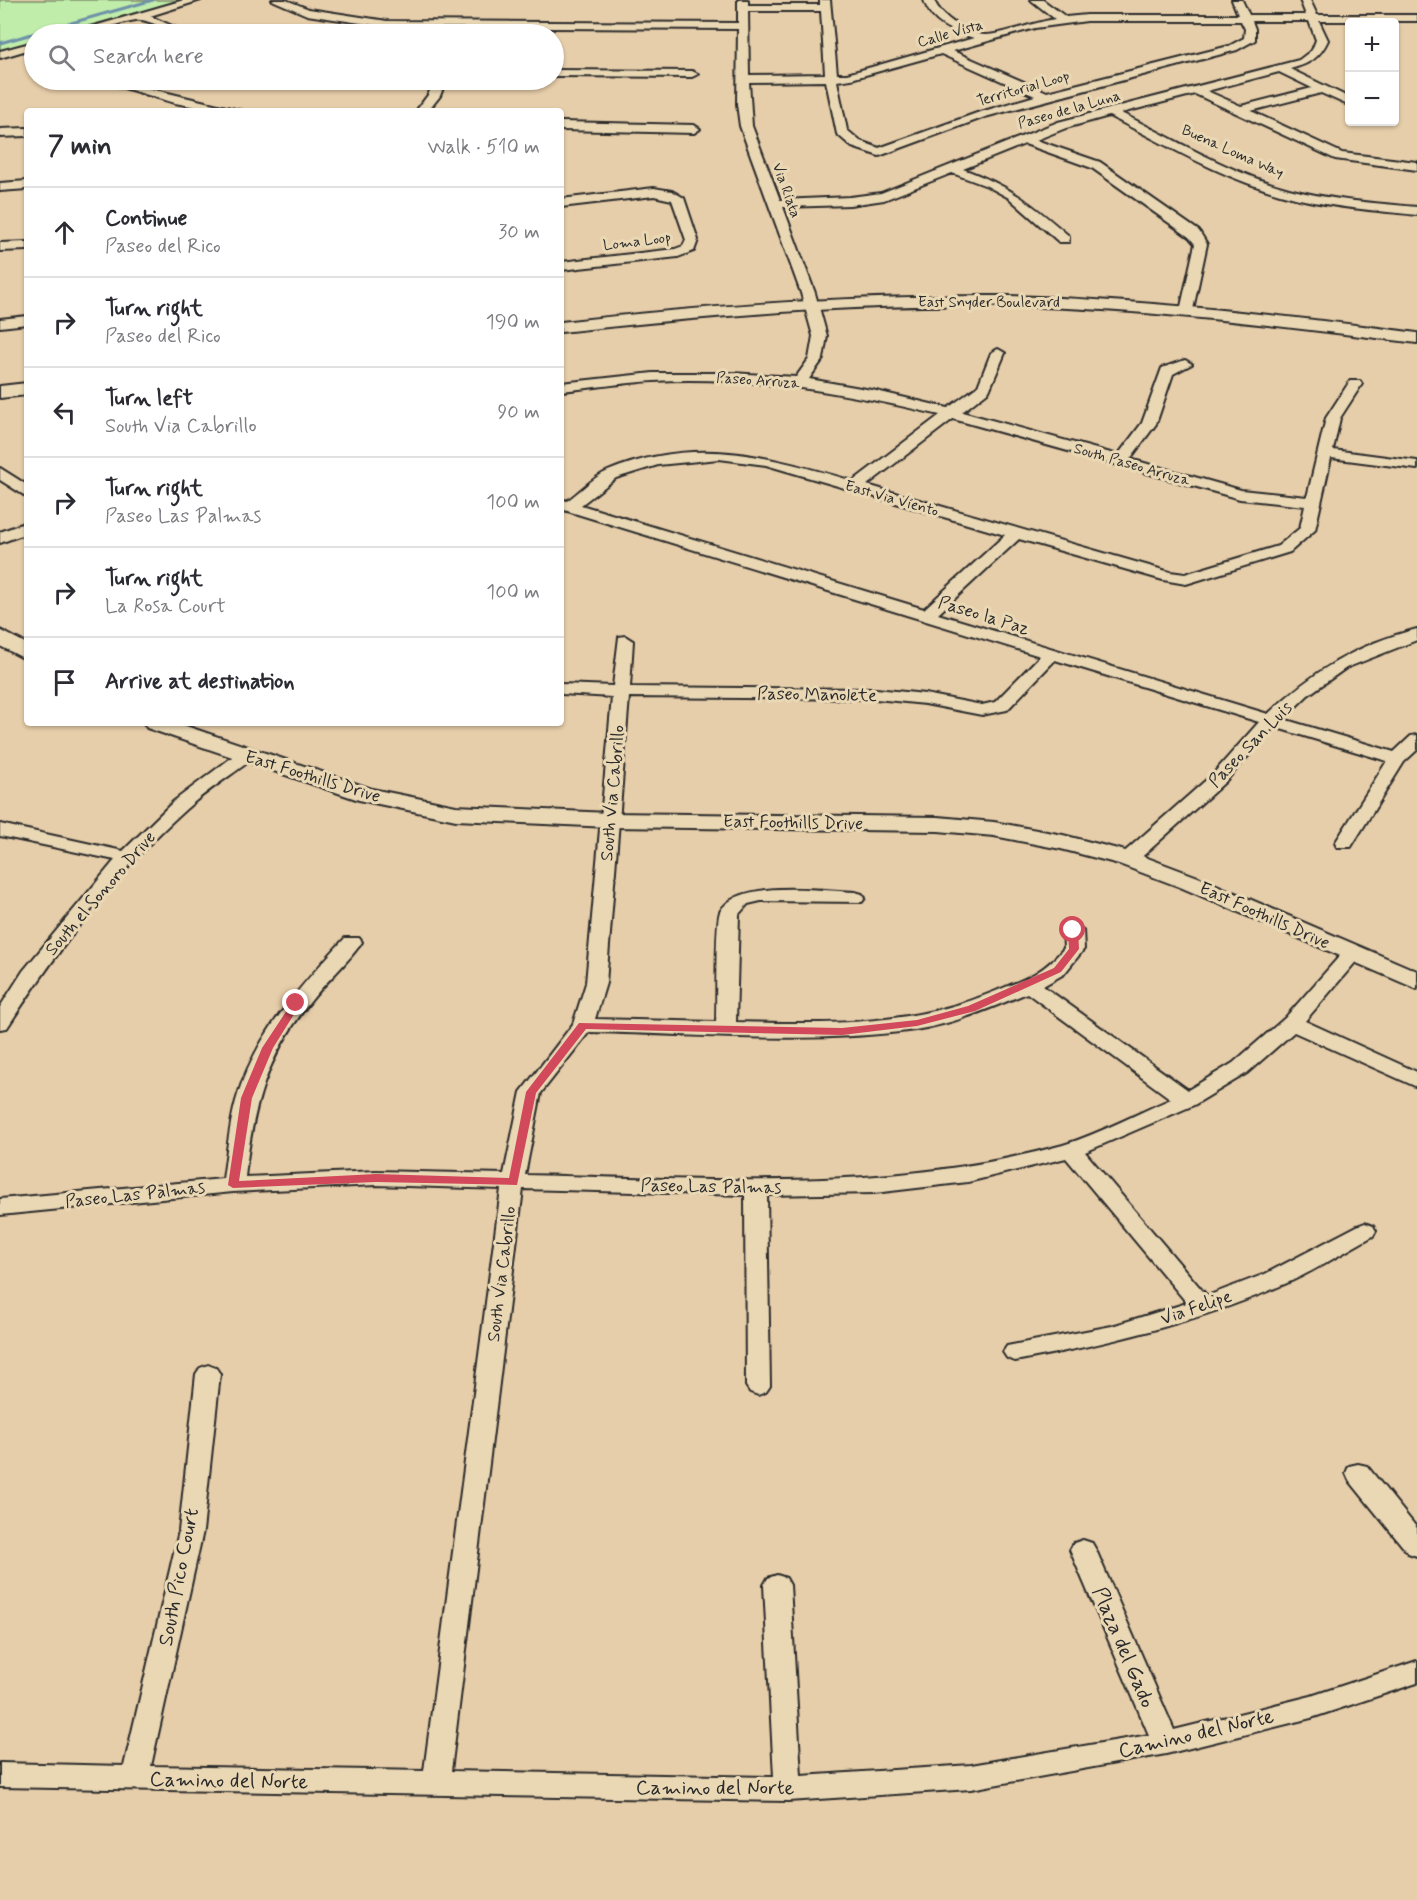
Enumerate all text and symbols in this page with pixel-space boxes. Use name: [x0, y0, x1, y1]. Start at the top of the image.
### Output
street label: Calle Vista: [915, 15, 986, 53]
map controls: [1345, 18, 1399, 126]
button: +: [1345, 18, 1399, 72]
search box: [24, 24, 564, 90]
icon: search: [45, 41, 78, 74]
text: Search here: [93, 43, 204, 71]
street label: Territorial Loop: [975, 66, 1072, 112]
button: −: [1345, 72, 1399, 126]
street label: Paseo de la Luna: [1016, 86, 1123, 134]
street label: Buena Loma Way: [1178, 120, 1287, 183]
text: 7 min: [48, 130, 112, 164]
text: Walk · 510 m: [427, 134, 540, 161]
street label: Via Riata: [767, 160, 805, 221]
text: Continue: [105, 205, 187, 233]
icon: ahead: [48, 216, 81, 249]
text: 30 m: [498, 219, 540, 246]
street label: Loma Loop: [602, 228, 672, 256]
text: Paseo del Rico: [105, 233, 221, 260]
street label: East Snyder Boulevard: [918, 293, 1060, 313]
text: Turn right: [105, 295, 203, 323]
icon: right: [48, 306, 81, 339]
text: 190 m: [486, 309, 540, 336]
text: Paseo del Rico: [105, 323, 221, 350]
street label: Paseo Arruza: [716, 368, 801, 394]
text: Turn left: [105, 385, 193, 413]
icon: left: [48, 396, 81, 429]
text: 90 m: [497, 399, 540, 426]
text: South Via Cabrillo: [105, 413, 257, 440]
street label: South Paseo Arruza: [1071, 439, 1193, 491]
text: Turn right: [105, 475, 203, 503]
street label: East Via Viento: [843, 476, 941, 522]
icon: right: [48, 486, 81, 519]
text: 100 m: [486, 489, 540, 516]
text: Paseo Las Palmas: [105, 503, 261, 530]
text: Turn right: [105, 565, 203, 593]
icon: right: [48, 576, 81, 609]
text: 100 m: [486, 579, 540, 606]
street label: Paseo la Paz: [935, 591, 1032, 641]
text: La Rosa Court: [105, 593, 226, 620]
icon: arrive: [48, 666, 81, 699]
text: Arrive at destination: [105, 668, 295, 696]
street label: Paseo Manolete: [757, 682, 877, 708]
street label: Paseo San Luis: [1203, 696, 1298, 793]
street label: South Via Cabrillo: [595, 724, 631, 862]
street label: East Foothills Drive: [242, 745, 383, 809]
street label: East Foothills Drive: [723, 810, 863, 836]
street label: South el Sonoro Drive: [40, 826, 162, 961]
street label: East Foothills Drive: [1196, 876, 1334, 955]
route start: [1059, 916, 1085, 942]
route end: [282, 989, 308, 1015]
street label: Paseo Las Palmas: [640, 1174, 782, 1200]
street label: Paseo Las Palmas: [64, 1176, 206, 1214]
street label: South Via Cabrillo: [482, 1205, 522, 1343]
street label: Via Felipe: [1157, 1284, 1235, 1331]
street label: South Pico Court: [152, 1506, 206, 1649]
street label: Plaza del Gado: [1085, 1583, 1161, 1712]
street label: Camino del Norte: [1116, 1702, 1277, 1765]
street label: Camino del Norte: [149, 1766, 309, 1796]
street label: Camino del Norte: [636, 1774, 794, 1802]

